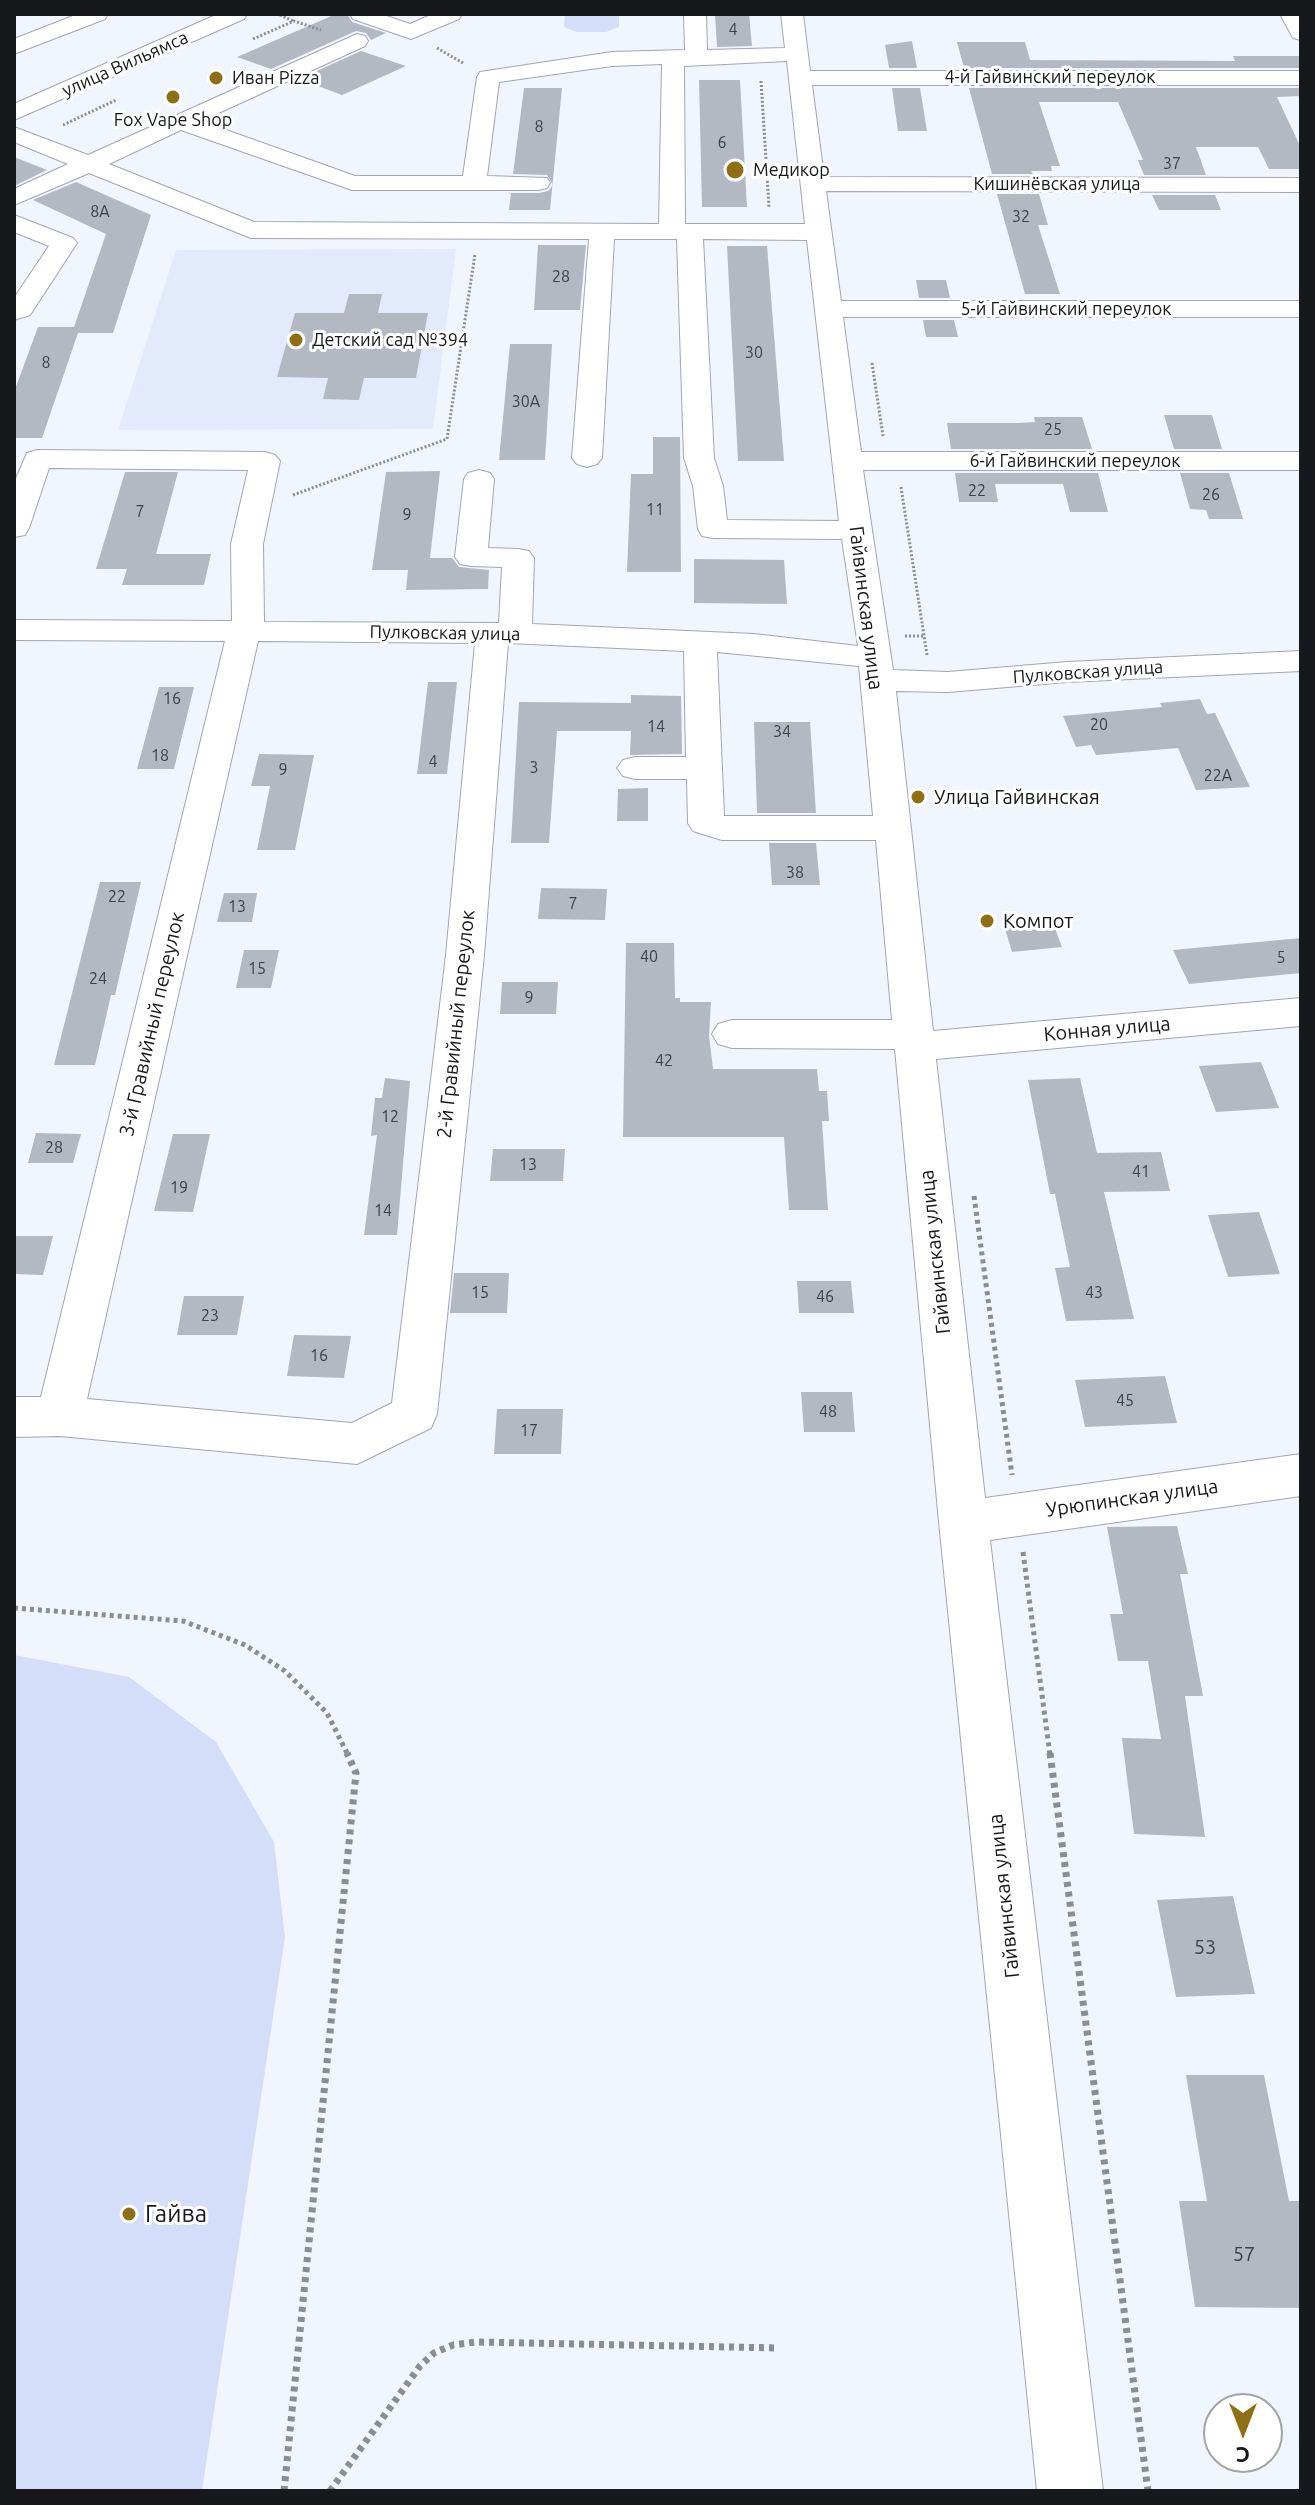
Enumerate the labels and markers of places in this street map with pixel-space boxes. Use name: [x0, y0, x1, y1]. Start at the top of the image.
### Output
place label: Иван Pizza: [232, 67, 320, 89]
marker: Иван Pizza: [207, 69, 225, 87]
marker: Fox Vape Shop: [164, 88, 182, 106]
place label: Fox Vape Shop: [114, 109, 232, 131]
marker: Медикор: [724, 159, 746, 181]
place label: Медикор: [753, 159, 830, 181]
place label: Детский сад №394: [312, 329, 468, 351]
marker: Детский сад №394: [287, 331, 305, 349]
place label: Улица Гайвинская: [934, 785, 1100, 809]
marker: Улица Гайвинская: [909, 788, 927, 806]
place label: Компот: [1003, 909, 1073, 933]
marker: Компот: [978, 912, 996, 930]
place label: Гайва: [145, 2200, 207, 2228]
marker: Гайва: [120, 2205, 138, 2223]

